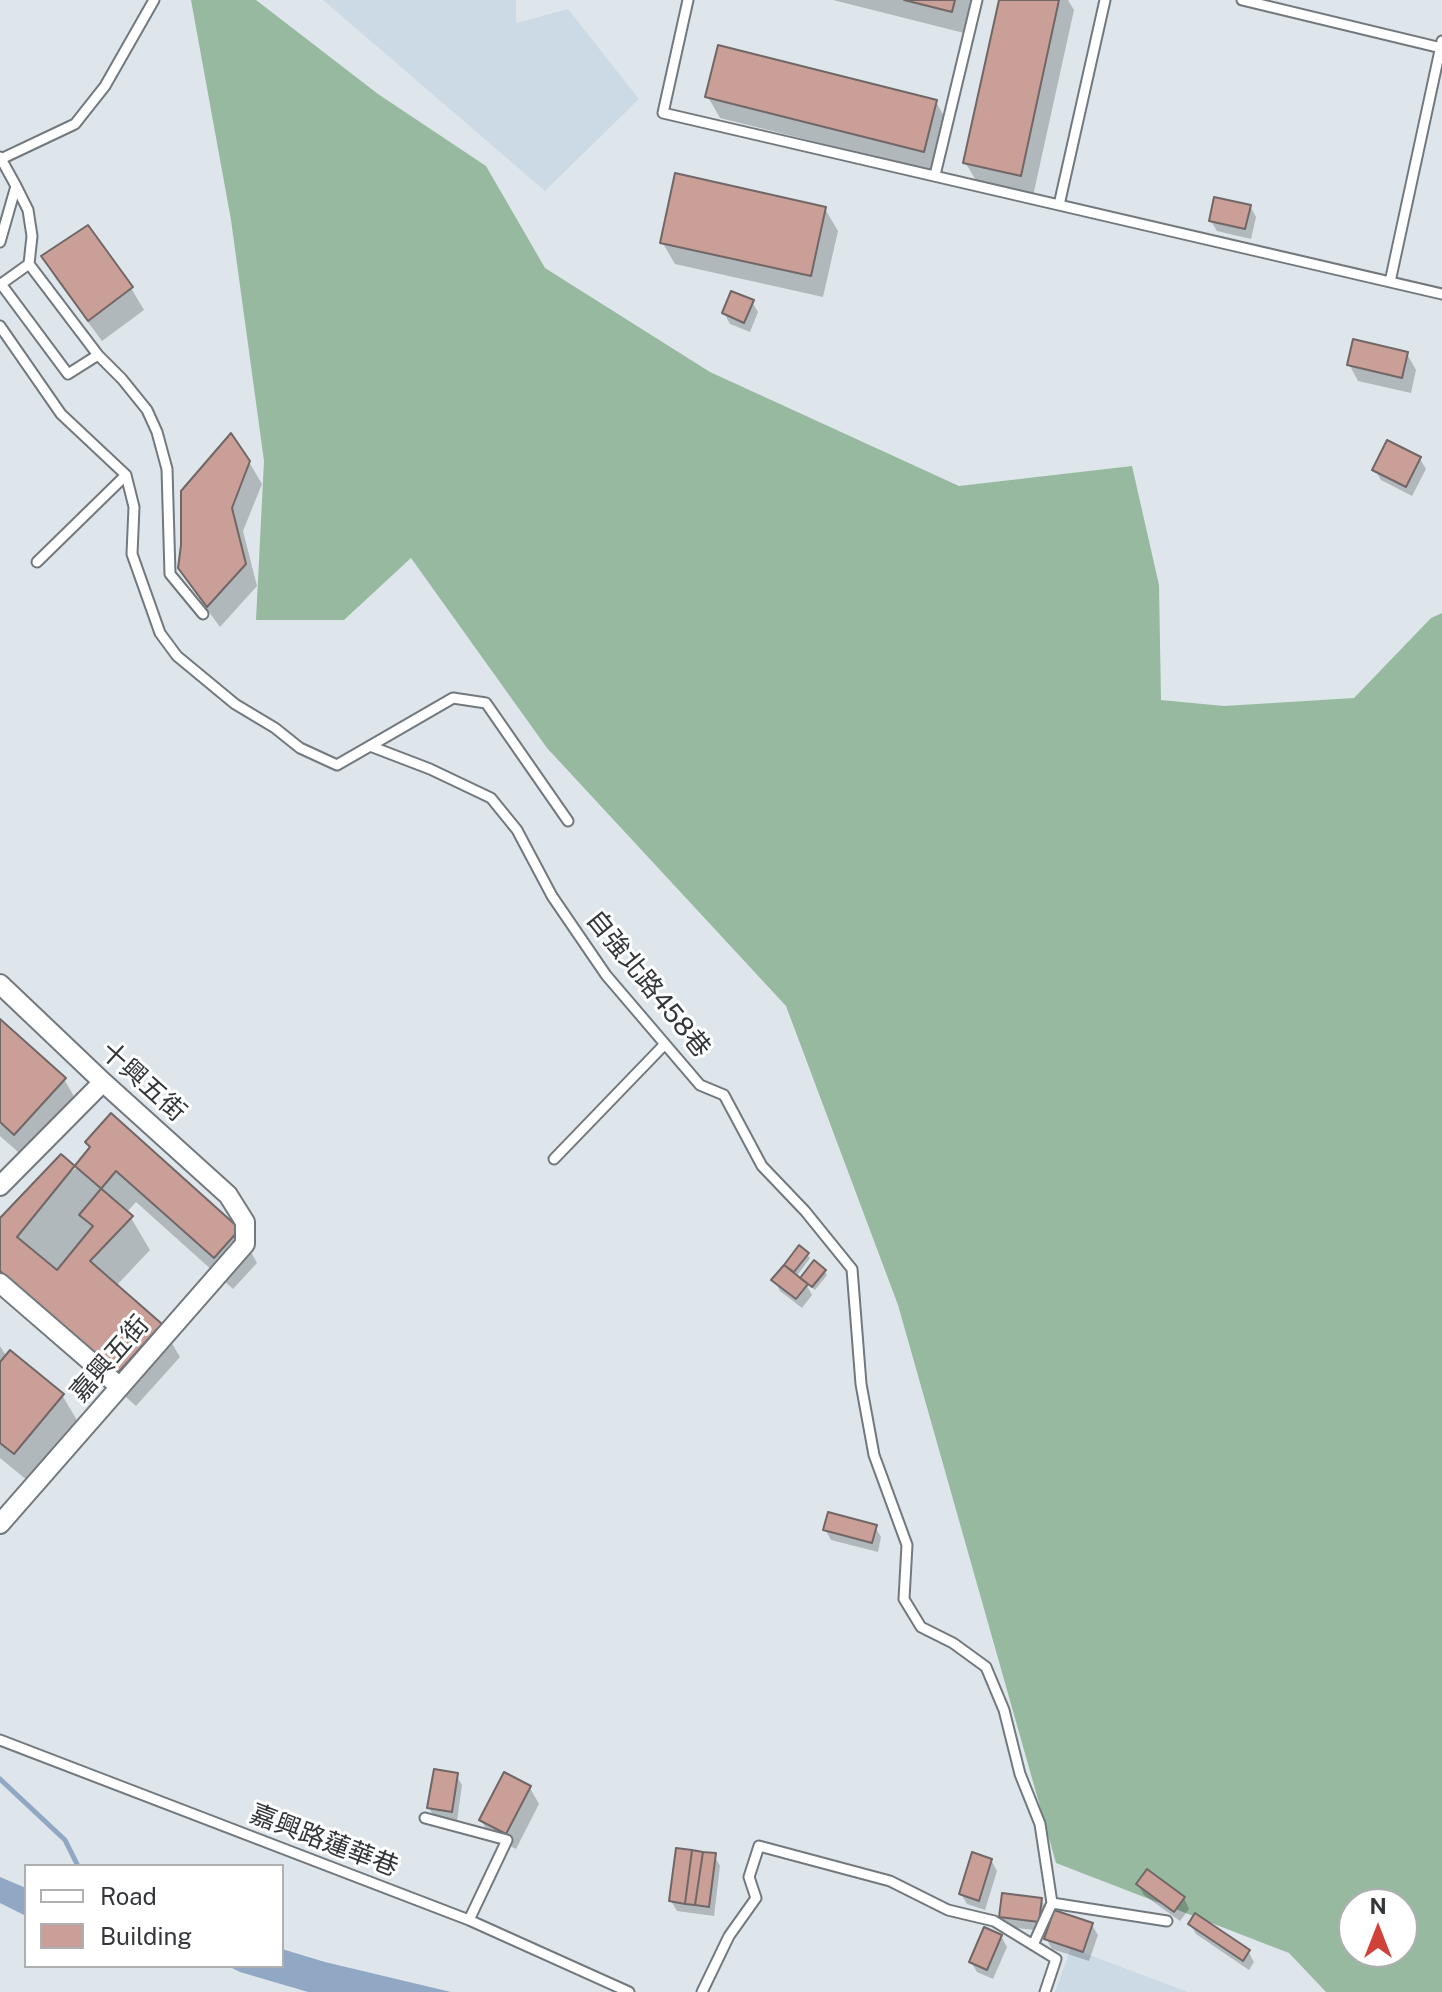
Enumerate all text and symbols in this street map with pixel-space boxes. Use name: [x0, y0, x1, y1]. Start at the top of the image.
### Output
street label: 自強北路458巷: [579, 904, 717, 1064]
street label: 十興五街: [94, 1036, 192, 1128]
street label: 嘉興五街: [64, 1310, 156, 1408]
street label: 嘉興路蓮華巷: [246, 1798, 402, 1884]
legend: [24, 1864, 284, 1968]
text: Road: [100, 1882, 157, 1910]
north arrow: [1338, 1888, 1418, 1968]
text: N: [1369, 1893, 1387, 1919]
text: Building: [100, 1922, 192, 1950]

